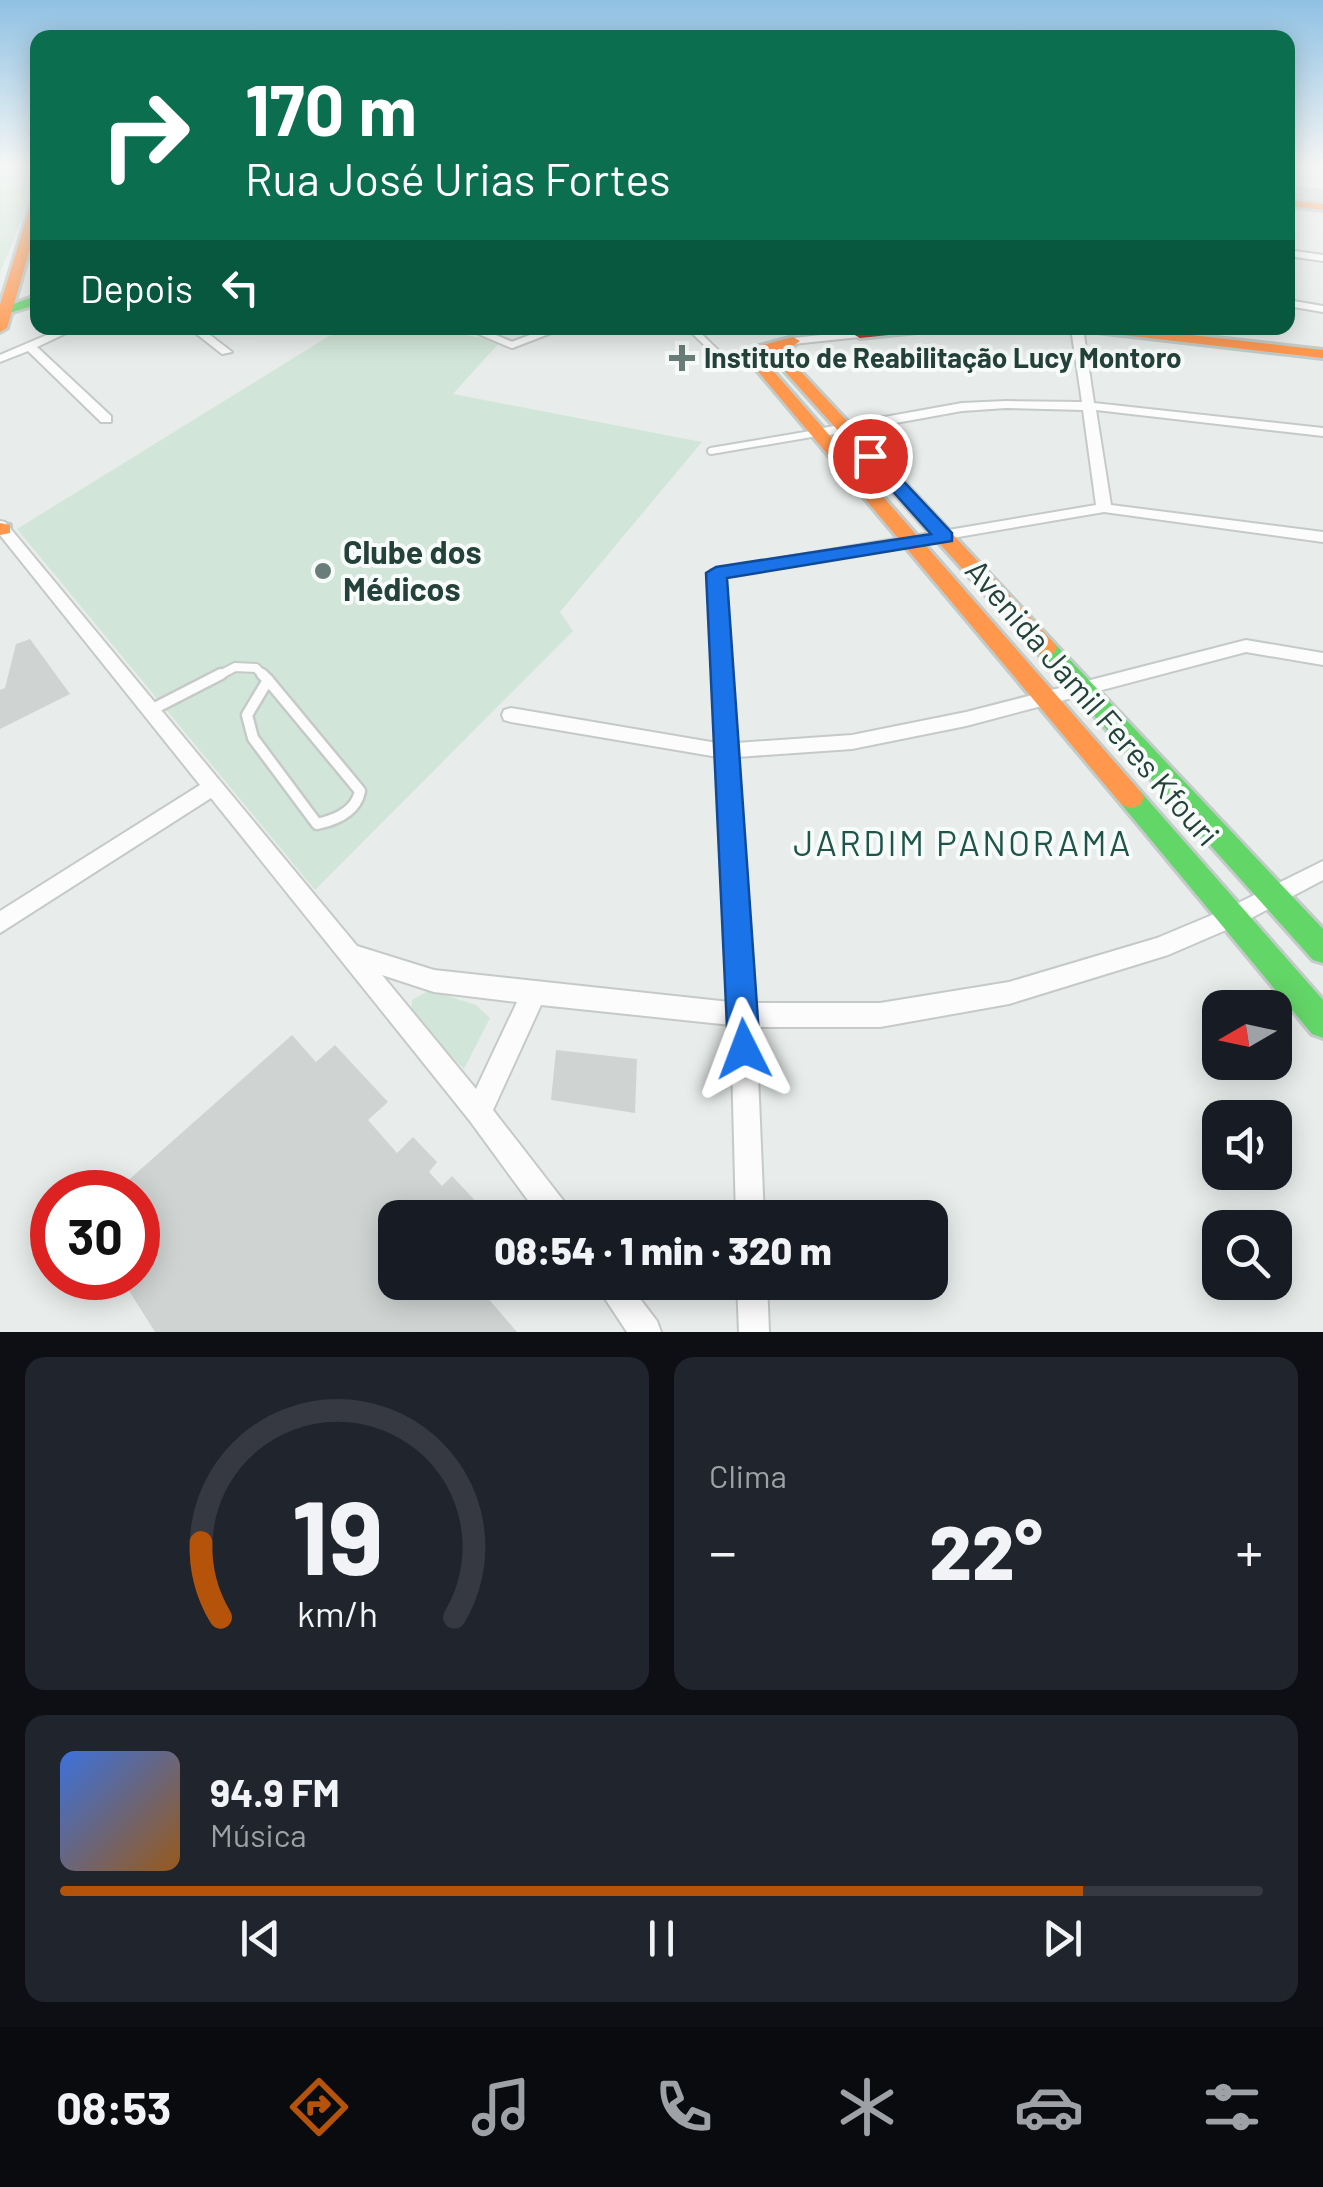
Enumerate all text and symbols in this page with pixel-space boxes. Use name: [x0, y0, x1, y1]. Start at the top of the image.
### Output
text: 170 m: [245, 66, 417, 150]
icon: right: [80, 70, 210, 200]
text: Rua José Urias Fortes: [245, 151, 671, 205]
icon: left: [213, 260, 268, 315]
text: Depois: [80, 265, 193, 311]
place label: Instituto de Reabilitação Lucy Montoro: [704, 340, 1182, 374]
marker: Instituto de Reabilitação Lucy Montoro: [669, 345, 695, 371]
pin: [828, 414, 913, 499]
icon: arrive: [843, 429, 898, 484]
place label: Clube dos Médicos: [343, 532, 482, 607]
street label: Avenida Jamil Feres Kfouri: [959, 551, 1228, 853]
marker: Clube dos Médicos: [312, 560, 334, 582]
district label: JARDIM PANORAMA: [793, 821, 1133, 863]
north arrow: [1202, 990, 1292, 1080]
map controls: [1202, 990, 1292, 1300]
position arrow: [692, 997, 796, 1101]
button: sound: [1202, 1100, 1292, 1190]
speed limit sign: 30: [30, 1170, 160, 1300]
button: search: [1202, 1210, 1292, 1300]
text: 08:54 · 1 min · 320 m: [494, 1227, 832, 1273]
text: Clima: [709, 1456, 787, 1494]
text: 19: [291, 1471, 383, 1596]
text: 22°: [929, 1505, 1043, 1595]
text: −: [709, 1517, 737, 1583]
text: +: [1235, 1517, 1263, 1583]
text: km/h: [297, 1591, 377, 1634]
text: 94.9 FM: [210, 1769, 340, 1815]
text: Música: [210, 1815, 307, 1853]
icon: previous: [233, 1911, 288, 1966]
icon: pause: [634, 1911, 689, 1966]
icon: next: [1035, 1911, 1090, 1966]
icon: directions: [284, 2072, 354, 2142]
icon: music: [466, 2072, 536, 2142]
icon: phone: [649, 2072, 719, 2142]
icon: climate: [832, 2072, 902, 2142]
icon: car: [1014, 2072, 1084, 2142]
icon: filters: [1197, 2072, 1267, 2142]
text: 08:53: [56, 2080, 171, 2134]

